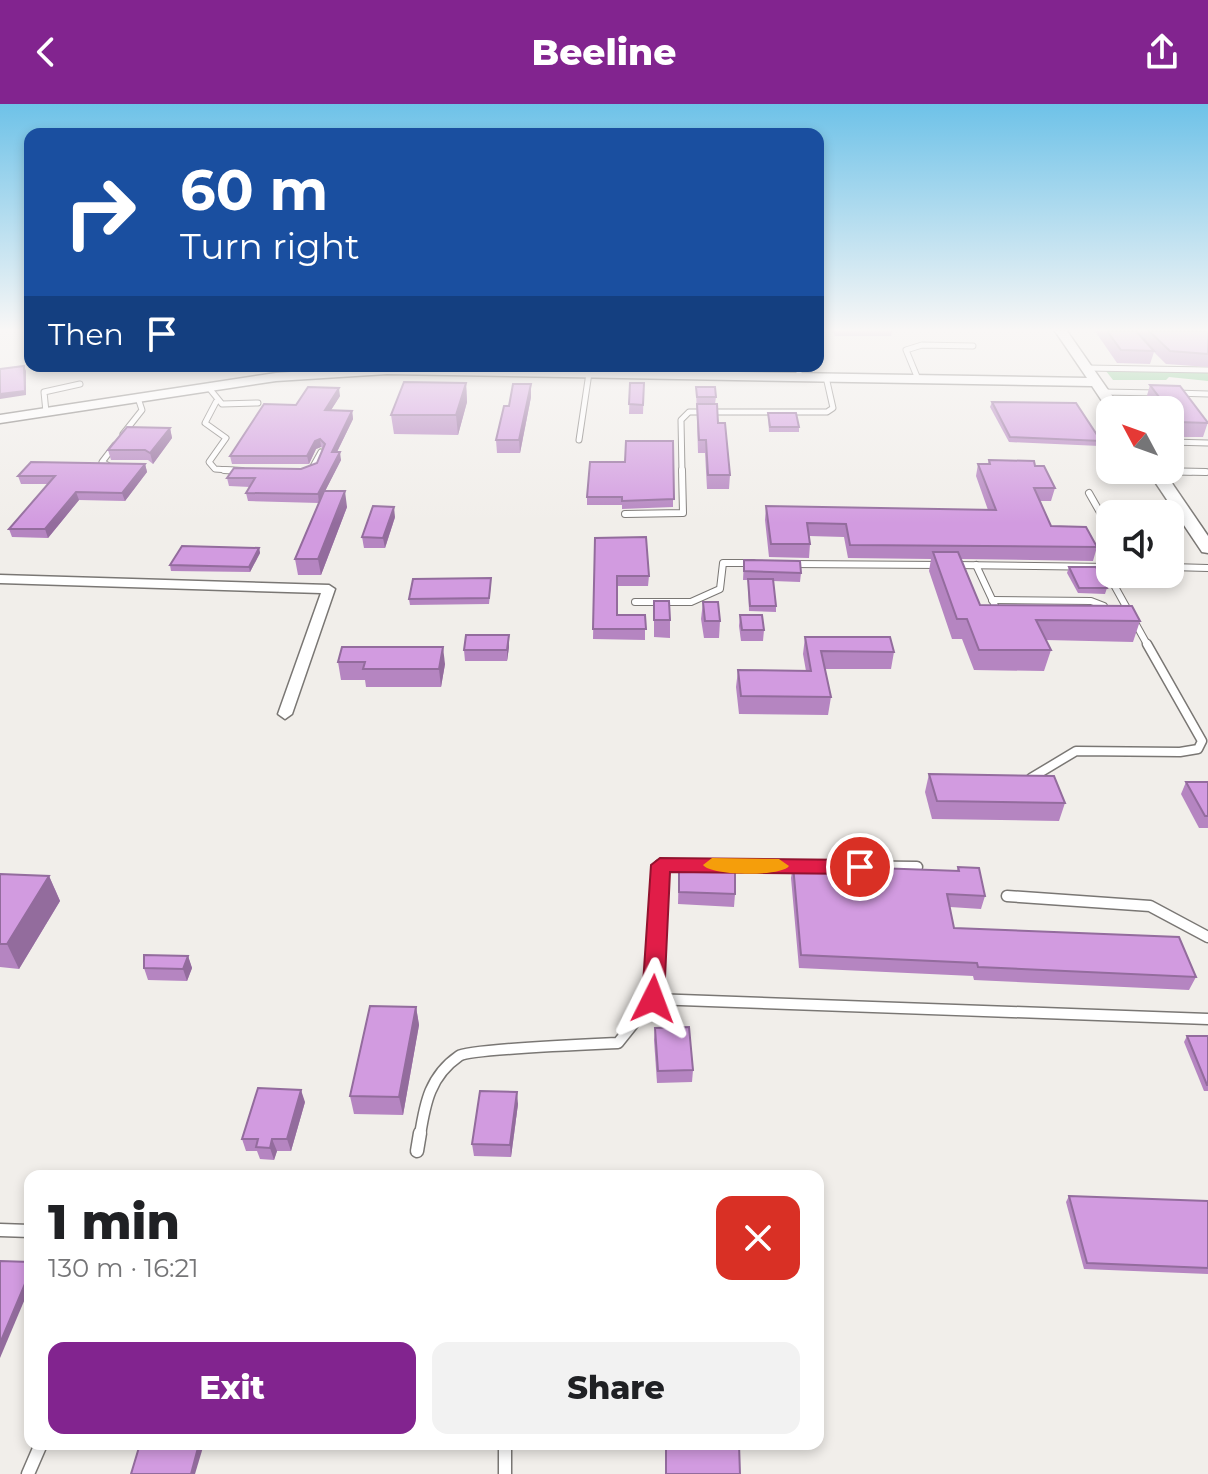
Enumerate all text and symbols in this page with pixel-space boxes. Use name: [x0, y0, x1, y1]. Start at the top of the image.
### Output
icon: back: [24, 30, 68, 74]
text: Beeline: [532, 30, 676, 74]
icon: share: [1140, 30, 1184, 74]
text: 60 m: [180, 156, 328, 224]
icon: right: [48, 160, 152, 264]
text: Turn right: [180, 224, 360, 268]
icon: arrive: [140, 312, 184, 356]
text: Then: [48, 316, 124, 353]
north arrow: [1096, 396, 1184, 484]
map controls: [1096, 396, 1184, 588]
button: sound: [1096, 500, 1184, 588]
pin: [826, 833, 894, 901]
icon: arrive: [838, 845, 882, 889]
position arrow: [611, 957, 695, 1041]
text: 1 min: [48, 1193, 180, 1251]
button: close: [716, 1196, 800, 1280]
text: 130 m · 16:21: [48, 1252, 199, 1284]
button: Exit: [48, 1342, 416, 1434]
button: Share: [432, 1342, 800, 1434]

